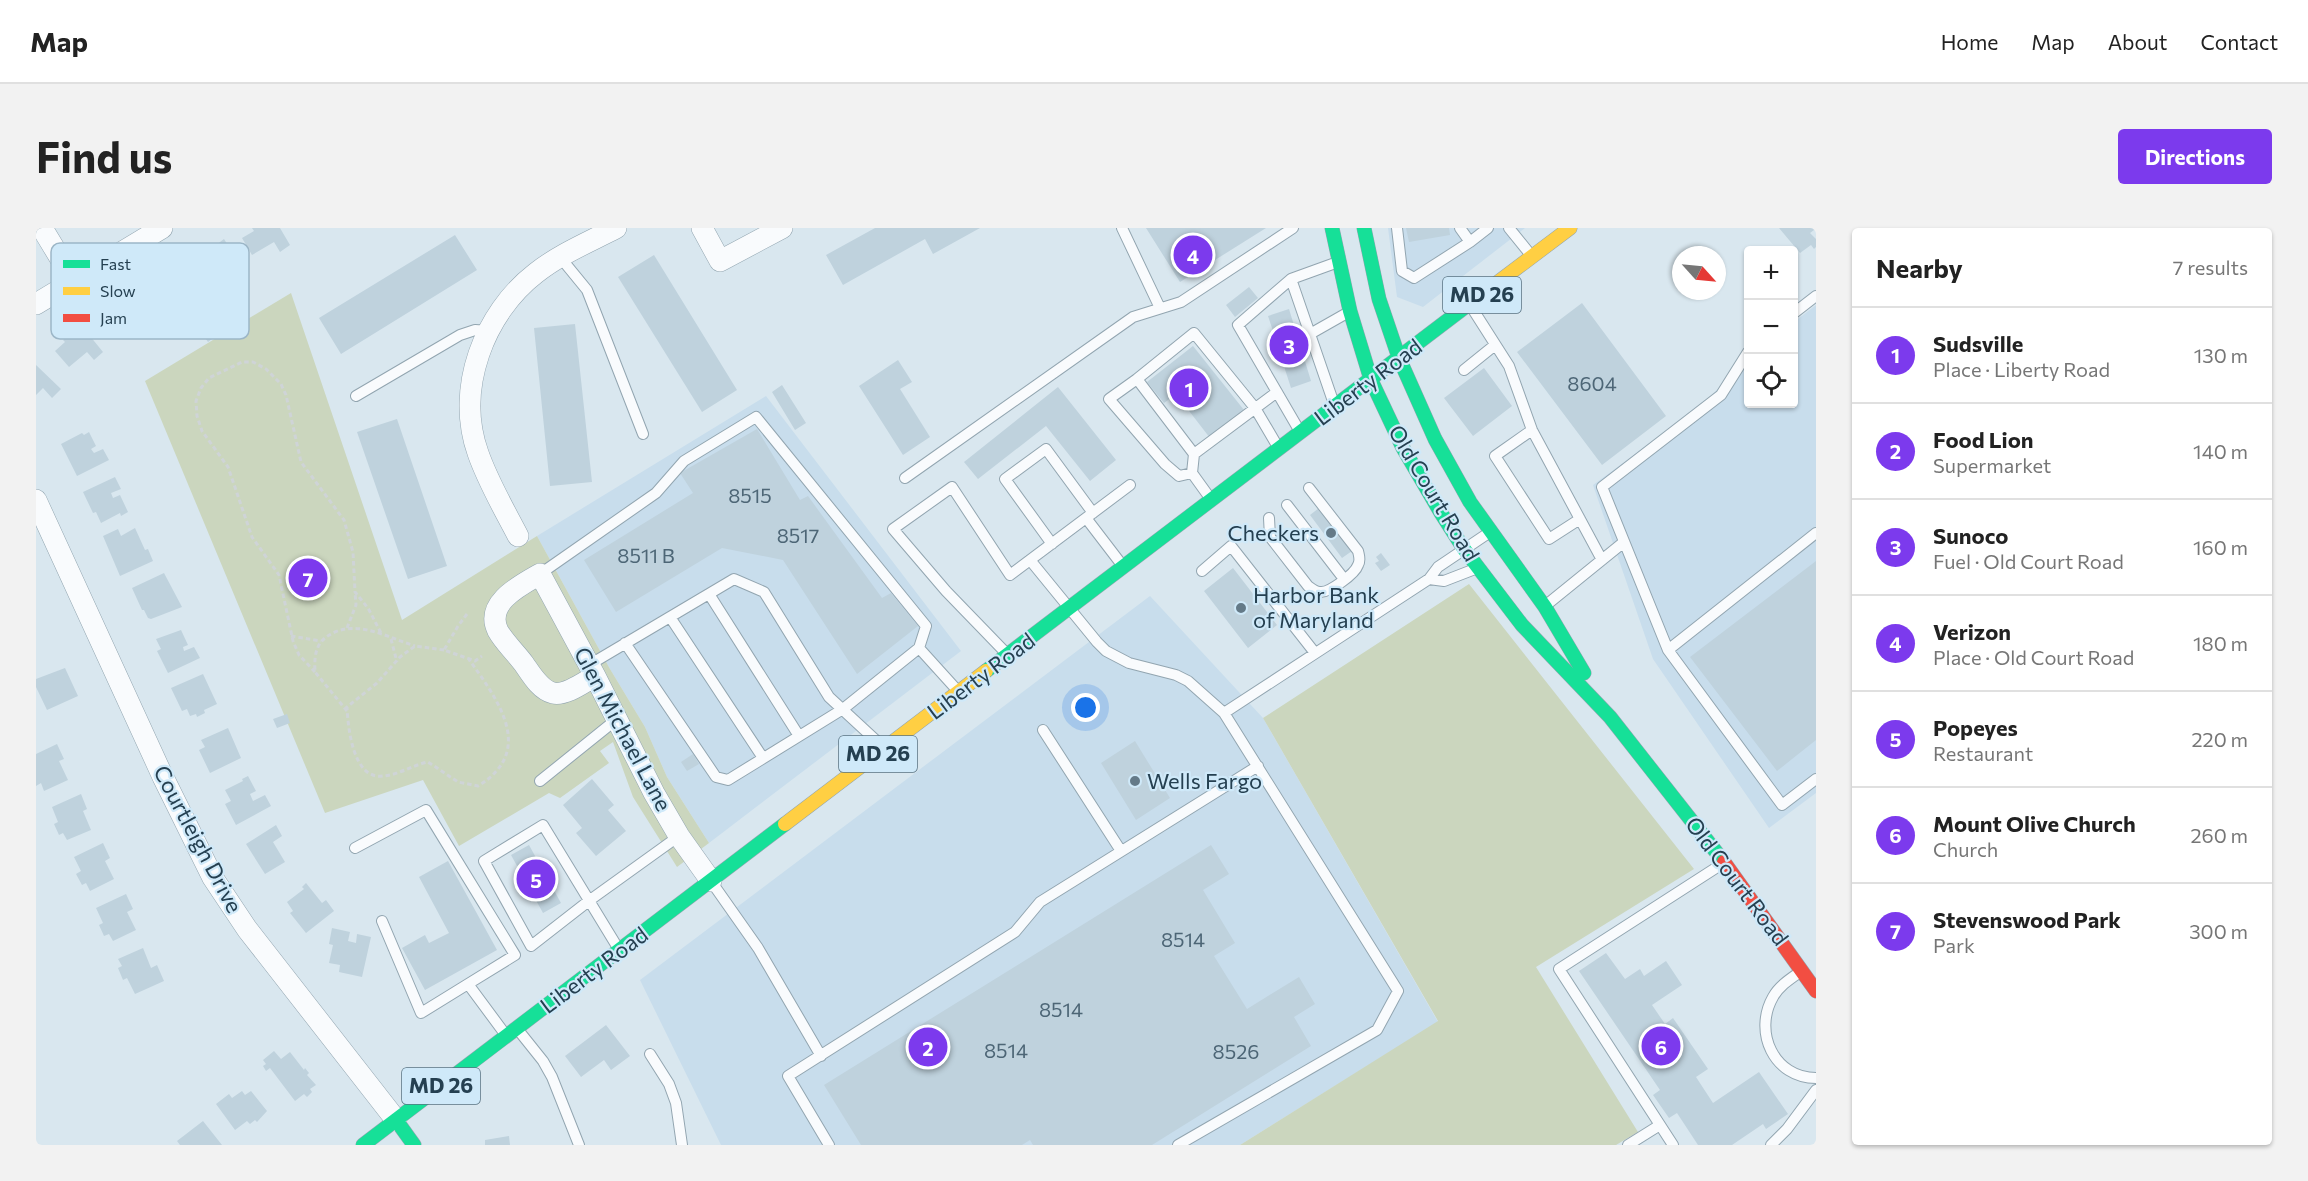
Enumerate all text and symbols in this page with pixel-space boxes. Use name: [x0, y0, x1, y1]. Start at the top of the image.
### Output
text: Map: [30, 24, 88, 58]
text: Home: [1941, 29, 1998, 54]
text: Map: [2031, 29, 2075, 54]
text: About: [2108, 29, 2167, 54]
text: Contact: [2200, 29, 2278, 54]
button: Directions: [2118, 129, 2272, 184]
text: Find us: [36, 130, 172, 182]
pin: 4: [1174, 232, 1212, 278]
legend: [51, 243, 249, 339]
north arrow: [1672, 246, 1726, 300]
map controls: [1744, 246, 1798, 408]
button: +: [1744, 246, 1798, 300]
text: Nearby: [1876, 252, 1963, 283]
text: Fast: [100, 254, 131, 273]
text: 7 results: [2173, 255, 2248, 279]
road number: MD 26: [1443, 277, 1521, 313]
text: Slow: [100, 281, 136, 300]
button: −: [1744, 300, 1798, 354]
text: Jam: [100, 308, 127, 327]
pin: 3: [1270, 322, 1308, 368]
text: Sudsville: [1933, 330, 2023, 357]
street label: Liberty Road: [1309, 332, 1427, 431]
text: 1: [1891, 343, 1900, 367]
text: 130 m: [2194, 343, 2248, 367]
button: locate: [1744, 354, 1798, 408]
text: Place · Liberty Road: [1933, 357, 2110, 381]
pin: 1: [1170, 366, 1208, 410]
house number: 8604: [1567, 371, 1617, 395]
street label: Old Court Road: [1383, 420, 1486, 566]
text: Food Lion: [1933, 426, 2034, 453]
text: 2: [1890, 439, 1901, 463]
text: 140 m: [2193, 439, 2248, 463]
text: Supermarket: [1933, 453, 2051, 477]
house number: 8515: [728, 483, 772, 507]
place label: Checkers: [1227, 519, 1319, 546]
text: Sunoco: [1933, 522, 2008, 549]
house number: 8517: [777, 523, 819, 547]
marker: Checkers: [1324, 526, 1338, 540]
text: 3: [1890, 535, 1901, 559]
text: 160 m: [2193, 535, 2248, 559]
house number: 8511 B: [617, 543, 675, 567]
text: Fuel · Old Court Road: [1933, 549, 2124, 573]
pin: 7: [288, 556, 328, 600]
place label: Harbor Bank of Maryland: [1253, 581, 1379, 633]
marker: Harbor Bank of Maryland: [1234, 601, 1248, 615]
text: Verizon: [1933, 618, 2011, 645]
street label: Liberty Road: [922, 626, 1040, 725]
text: 4: [1889, 631, 1902, 655]
text: 180 m: [2193, 631, 2248, 655]
street label: Glen Michael Lane: [569, 642, 678, 815]
text: Place · Old Court Road: [1933, 645, 2134, 669]
your location: [1071, 693, 1100, 722]
text: Popeyes: [1933, 714, 2018, 741]
text: 5: [1890, 727, 1901, 751]
text: 220 m: [2192, 727, 2248, 751]
road number: MD 26: [839, 736, 917, 772]
text: Restaurant: [1933, 741, 2033, 765]
street label: Courtleigh Drive: [148, 760, 249, 917]
place label: Wells Fargo: [1147, 767, 1262, 794]
marker: Wells Fargo: [1128, 774, 1142, 788]
text: Mount Olive Church: [1933, 810, 2136, 837]
street label: Old Court Road: [1680, 811, 1795, 950]
text: 6: [1889, 823, 1902, 847]
text: 260 m: [2190, 823, 2248, 847]
text: Church: [1933, 837, 1998, 861]
pin: 5: [516, 856, 556, 902]
text: Stevenswood Park: [1933, 906, 2121, 933]
text: 7: [1890, 919, 1901, 943]
text: 300 m: [2189, 919, 2248, 943]
street label: Liberty Road: [535, 920, 653, 1019]
house number: 8514: [1161, 927, 1205, 951]
text: Park: [1933, 933, 1975, 957]
house number: 8514: [1039, 997, 1083, 1021]
pin: 2: [908, 1024, 948, 1070]
pin: 6: [1642, 1024, 1680, 1068]
house number: 8514: [984, 1038, 1028, 1062]
house number: 8526: [1213, 1039, 1259, 1063]
road number: MD 26: [402, 1068, 480, 1104]

